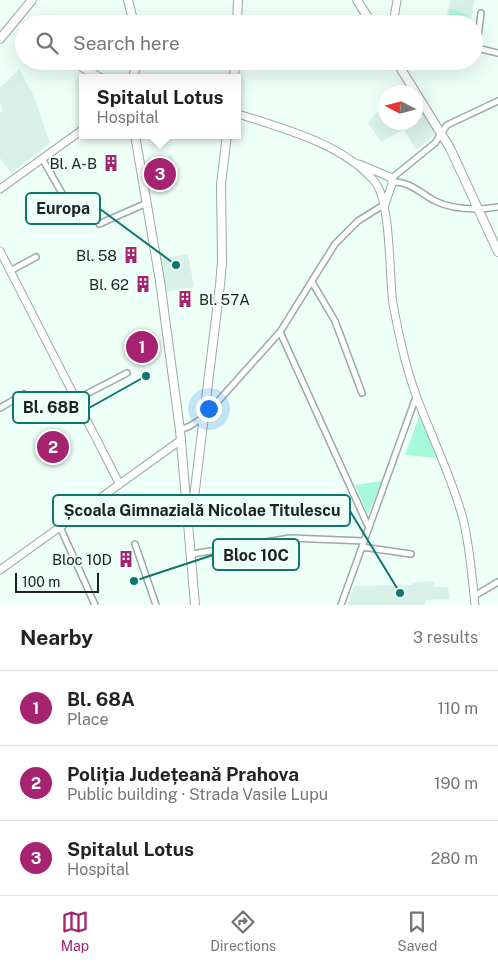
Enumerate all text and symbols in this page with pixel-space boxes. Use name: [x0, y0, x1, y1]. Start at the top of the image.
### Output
search box: [15, 15, 483, 70]
icon: search: [33, 29, 61, 57]
text: Search here: [73, 32, 180, 54]
popup: [79, 74, 241, 139]
north arrow: [378, 85, 423, 130]
text: Spitalul Lotus: [97, 86, 223, 108]
text: Hospital: [97, 108, 159, 127]
building icon: Bl. A-B: [101, 153, 121, 173]
place label: Bl. A-B: [49, 155, 97, 172]
pin: 3: [144, 155, 176, 193]
callout: Europa: [26, 193, 100, 224]
text: Europa: [36, 199, 90, 218]
building icon: Bl. 58: [121, 245, 141, 265]
place label: Bl. 58: [76, 247, 117, 264]
building icon: Bl. 62: [133, 274, 153, 294]
place label: Bl. 62: [89, 276, 129, 293]
building icon: Bl. 57A: [175, 289, 195, 309]
place label: Bl. 57A: [199, 291, 250, 308]
pin: 1: [126, 328, 158, 366]
callout: Bl. 68B: [13, 392, 89, 423]
your location: [196, 396, 222, 422]
text: Bl. 68B: [23, 398, 79, 417]
pin: 2: [37, 428, 69, 466]
callout: Școala Gimnazială Nicolae Titulescu: [53, 495, 350, 526]
text: Școala Gimnazială Nicolae Titulescu: [64, 501, 340, 520]
callout: Bloc 10C: [213, 539, 299, 570]
text: Bloc 10C: [223, 546, 289, 565]
building icon: Bloc 10D: [116, 549, 136, 569]
place label: Bloc 10D: [52, 551, 112, 568]
scale bar: [15, 570, 99, 593]
text: 100 m: [22, 574, 60, 590]
text: Nearby: [20, 625, 93, 650]
text: 3 results: [413, 628, 478, 647]
text: Bl. 68A: [67, 688, 135, 710]
text: 1: [33, 699, 39, 718]
text: 110 m: [437, 699, 478, 718]
text: Place: [67, 710, 109, 729]
text: Poliția Județeană Prahova: [67, 763, 299, 785]
text: 2: [31, 774, 41, 793]
text: 190 m: [434, 774, 478, 793]
text: Public building · Strada Vasile Lupu: [67, 785, 328, 804]
text: Spitalul Lotus: [67, 838, 194, 860]
text: 3: [31, 849, 41, 868]
text: 280 m: [431, 849, 478, 868]
text: Hospital: [67, 860, 130, 879]
tab: Map: [61, 908, 89, 954]
tab: Directions: [210, 908, 276, 954]
tab: Saved: [397, 908, 437, 954]

